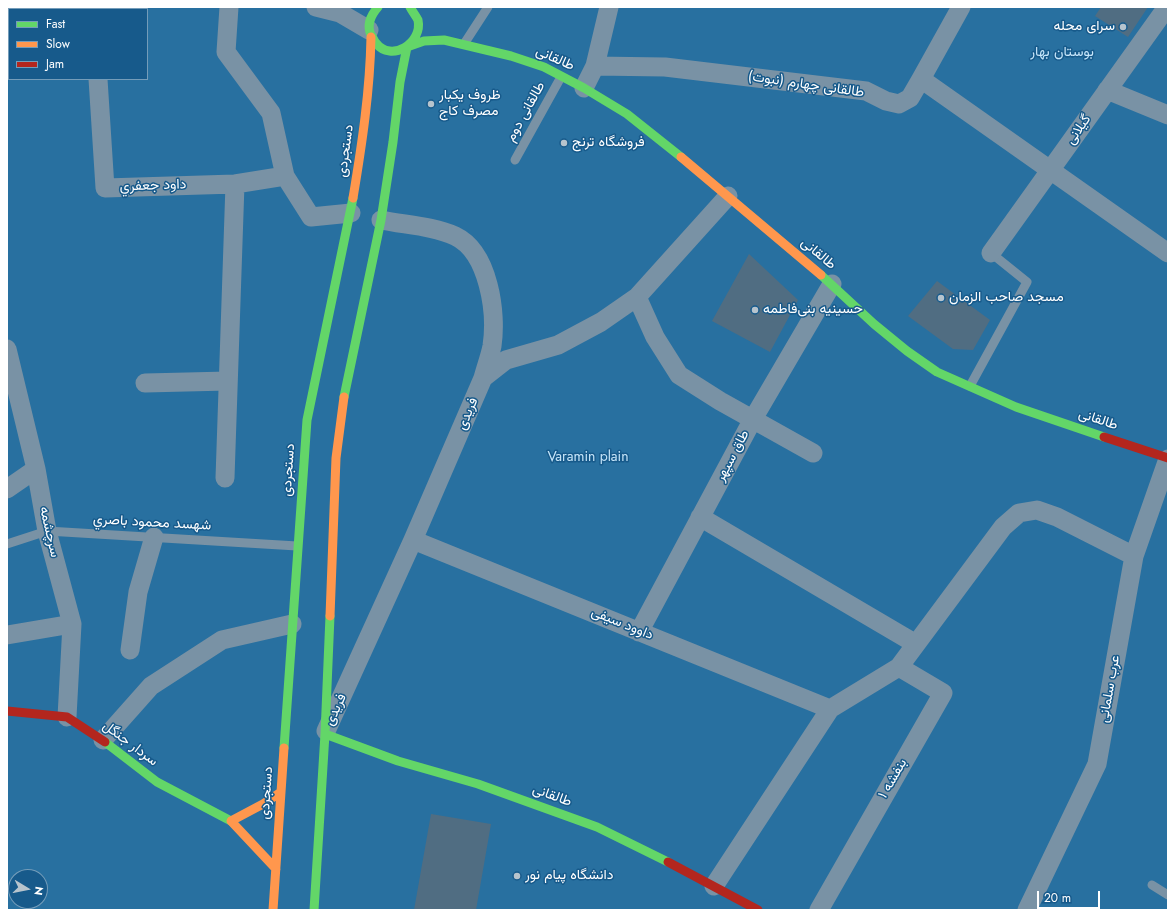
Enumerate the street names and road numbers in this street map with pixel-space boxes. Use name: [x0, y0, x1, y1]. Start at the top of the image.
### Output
street label: طالقانی: [533, 43, 577, 75]
street label: طالقانی چهارم (نبوت): [747, 69, 865, 101]
street label: طالقانی دوم: [503, 79, 549, 145]
street label: گیلانی: [1063, 112, 1095, 148]
street label: دستجردی: [334, 123, 358, 179]
street label: داود جعفري: [119, 176, 187, 196]
street label: طالقانی: [797, 235, 839, 273]
street label: فریدی: [454, 395, 482, 433]
street label: طالقانی: [1076, 406, 1120, 434]
street label: طاق سپهر: [712, 427, 754, 485]
street label: دستجردی: [279, 443, 299, 497]
street label: سرچشمه: [35, 505, 63, 559]
street label: شهسد محمود باصري: [92, 512, 212, 534]
street label: داوود سیفی: [589, 604, 655, 644]
street label: عرب سلمانی: [1096, 654, 1124, 724]
street label: فریدی: [321, 691, 351, 729]
street label: سردار جنگل: [99, 718, 161, 770]
street label: بنفشه ۱: [875, 756, 911, 802]
street label: دستجردی: [257, 766, 277, 820]
street label: طالقانی: [530, 781, 574, 811]

